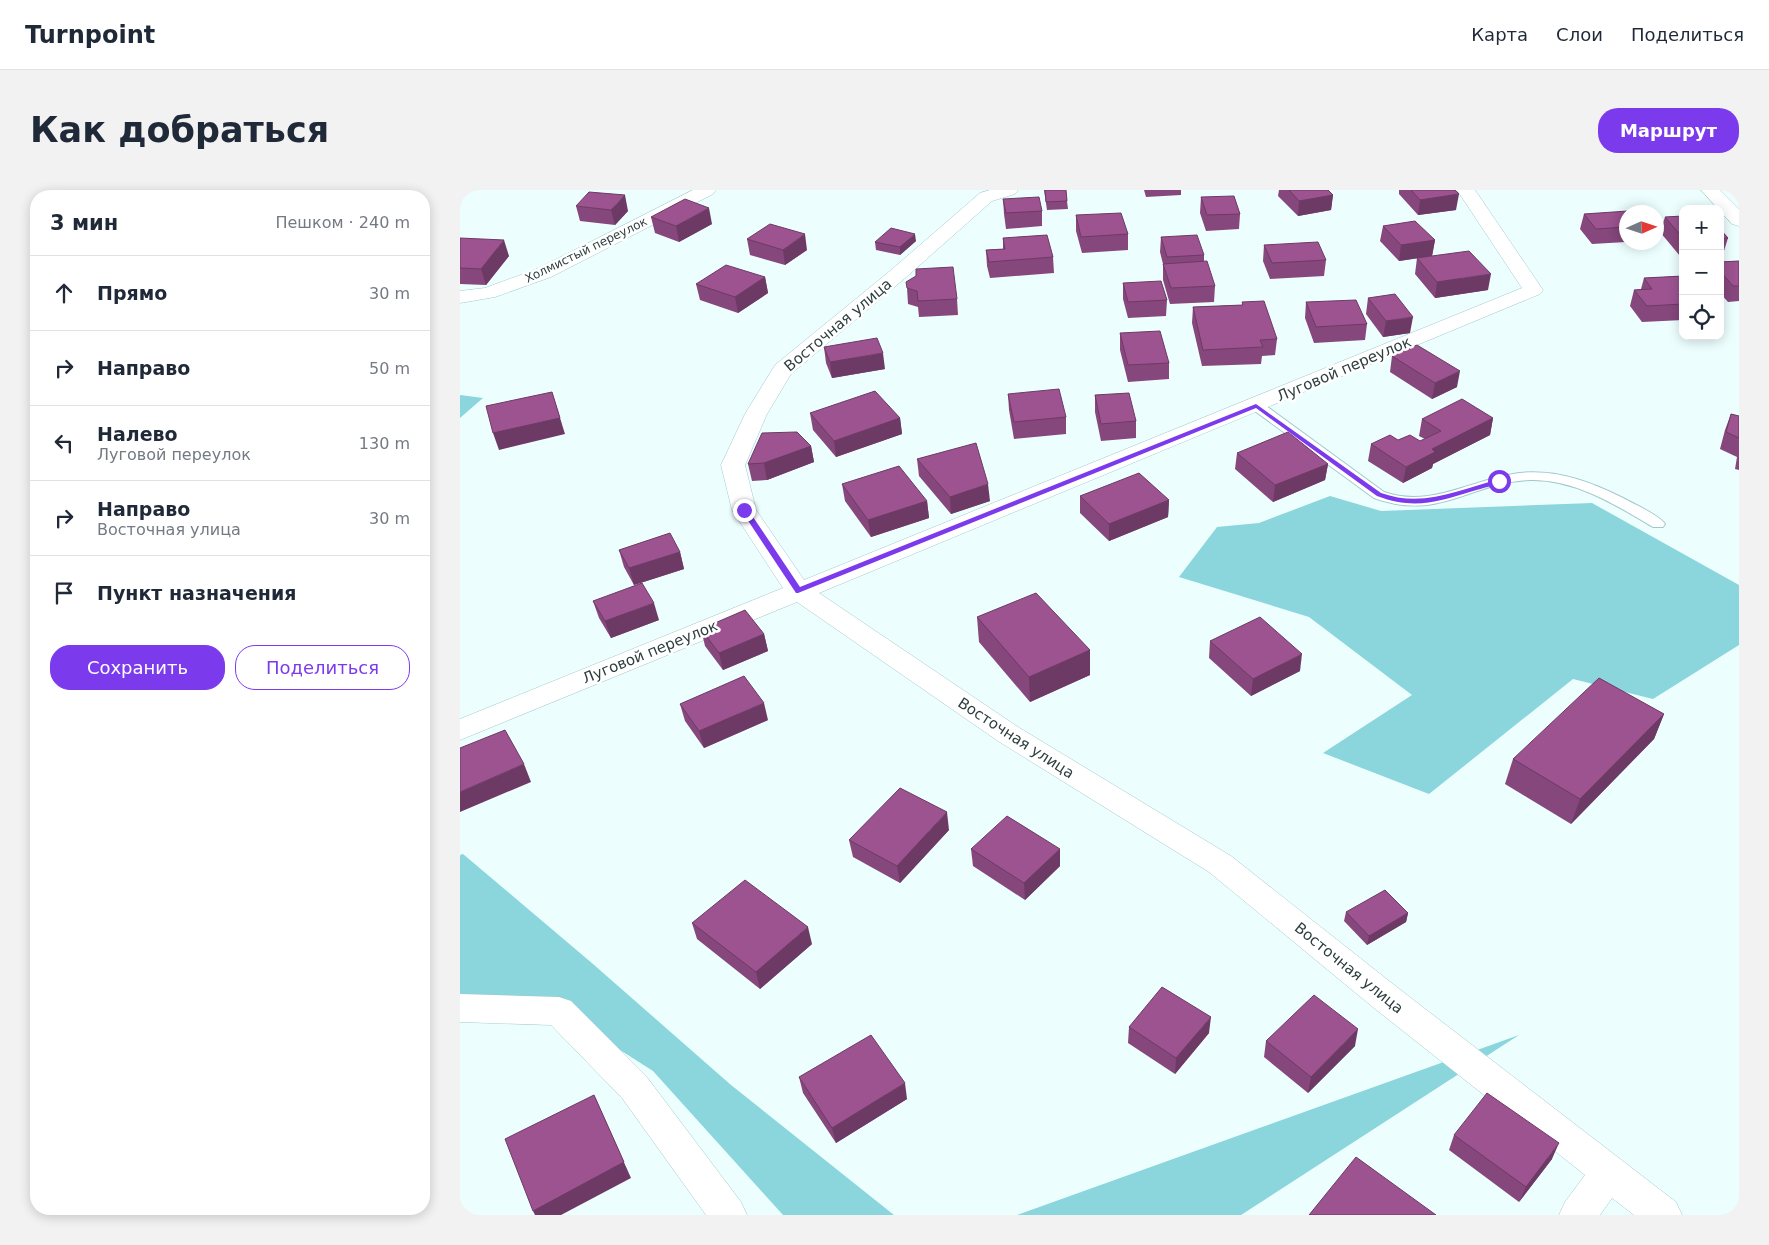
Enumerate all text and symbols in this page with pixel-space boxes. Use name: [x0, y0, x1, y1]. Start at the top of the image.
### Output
text: Turnpoint: [25, 21, 155, 49]
text: Карта: [1471, 24, 1528, 45]
text: Слои: [1556, 24, 1603, 45]
text: Поделиться: [1631, 24, 1744, 45]
button: Маршрут: [1598, 108, 1739, 153]
text: Как добраться: [30, 110, 329, 150]
north arrow: [1619, 205, 1664, 250]
map controls: [1679, 205, 1724, 340]
button: +: [1679, 205, 1724, 250]
text: 3 мин: [50, 211, 118, 235]
text: Пешком · 240 m: [275, 213, 410, 232]
street label: Холмистый переулок: [523, 214, 649, 286]
button: −: [1679, 250, 1724, 295]
street label: Восточная улица: [781, 275, 895, 375]
icon: ahead: [50, 279, 78, 307]
text: Прямо: [97, 282, 167, 304]
text: 30 m: [369, 284, 410, 303]
button: locate: [1679, 295, 1724, 340]
street label: Луговой переулок: [1274, 333, 1414, 405]
icon: right: [50, 354, 78, 382]
text: Направо: [97, 357, 190, 379]
text: 50 m: [369, 359, 410, 378]
text: Налево: [97, 423, 178, 445]
icon: left: [50, 429, 78, 457]
text: 130 m: [359, 434, 410, 453]
text: Луговой переулок: [97, 445, 251, 464]
route start: [1488, 470, 1511, 493]
text: Направо: [97, 498, 190, 520]
route end: [733, 499, 756, 522]
icon: right: [50, 504, 78, 532]
text: 30 m: [369, 509, 410, 528]
text: Восточная улица: [97, 520, 241, 539]
icon: arrive: [50, 579, 78, 607]
text: Пункт назначения: [97, 582, 296, 604]
street label: Луговой переулок: [580, 617, 720, 687]
button: Сохранить: [50, 645, 225, 690]
button: Поделиться: [235, 645, 410, 690]
street label: Восточная улица: [955, 694, 1077, 782]
street label: Восточная улица: [1291, 919, 1407, 1017]

